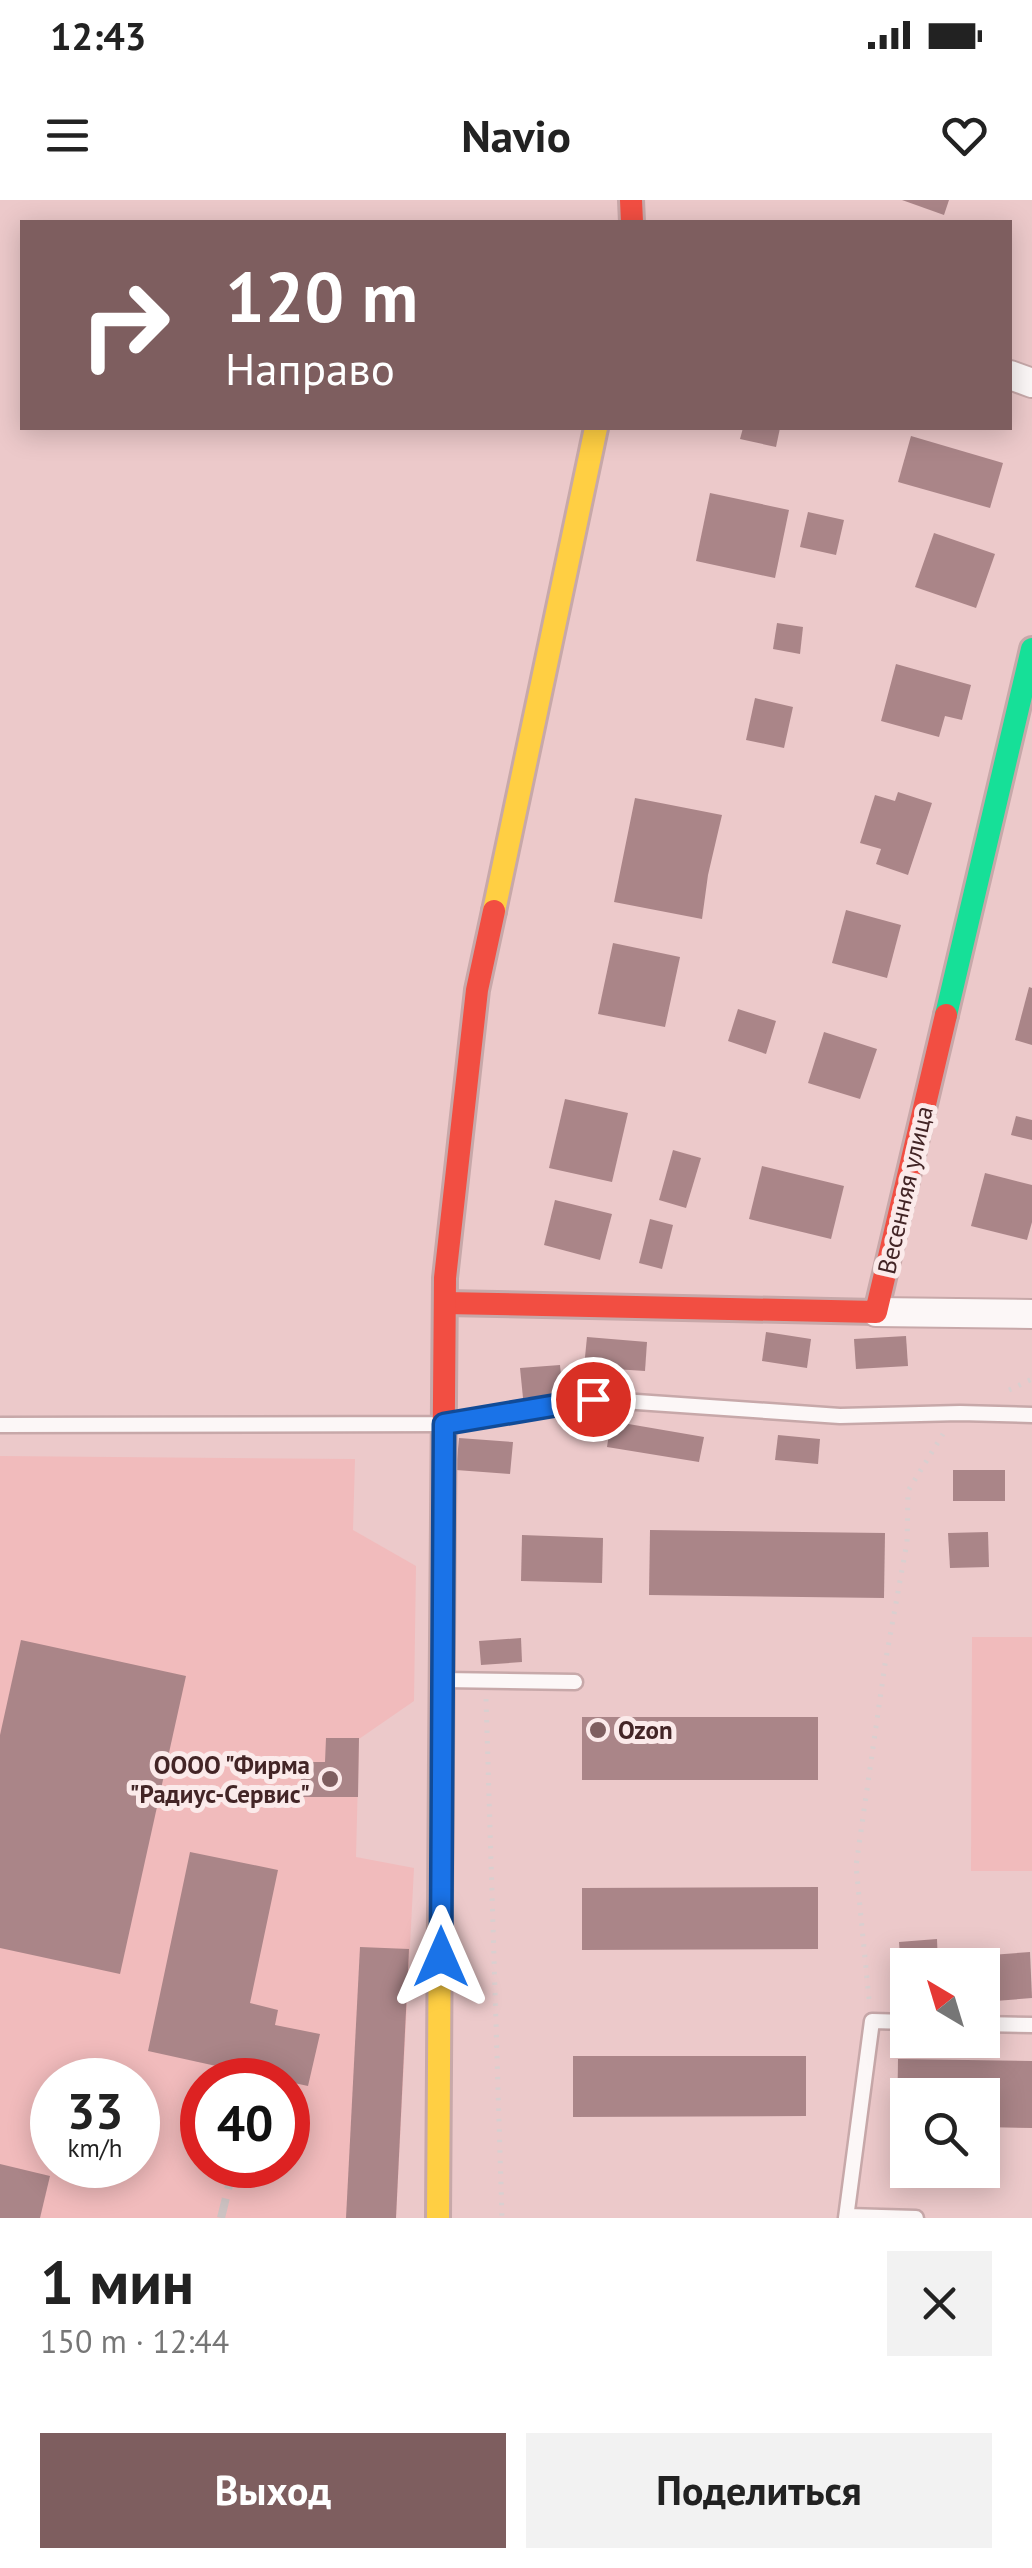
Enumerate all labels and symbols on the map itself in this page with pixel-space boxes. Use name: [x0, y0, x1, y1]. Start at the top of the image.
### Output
street label: Весенняя улица: [870, 1103, 940, 1277]
pin: [551, 1357, 636, 1442]
place label: Ozon: [618, 1714, 673, 1746]
marker: Ozon: [587, 1719, 609, 1741]
place label: ОООО "Фирма "Радиус-Сервис": [129, 1749, 310, 1810]
marker: ОООО "Фирма "Радиус-Сервис": [319, 1768, 341, 1790]
position arrow: [389, 1905, 493, 2009]
north arrow: [890, 1948, 1000, 2058]
speed limit sign: 40: [180, 2058, 310, 2188]

